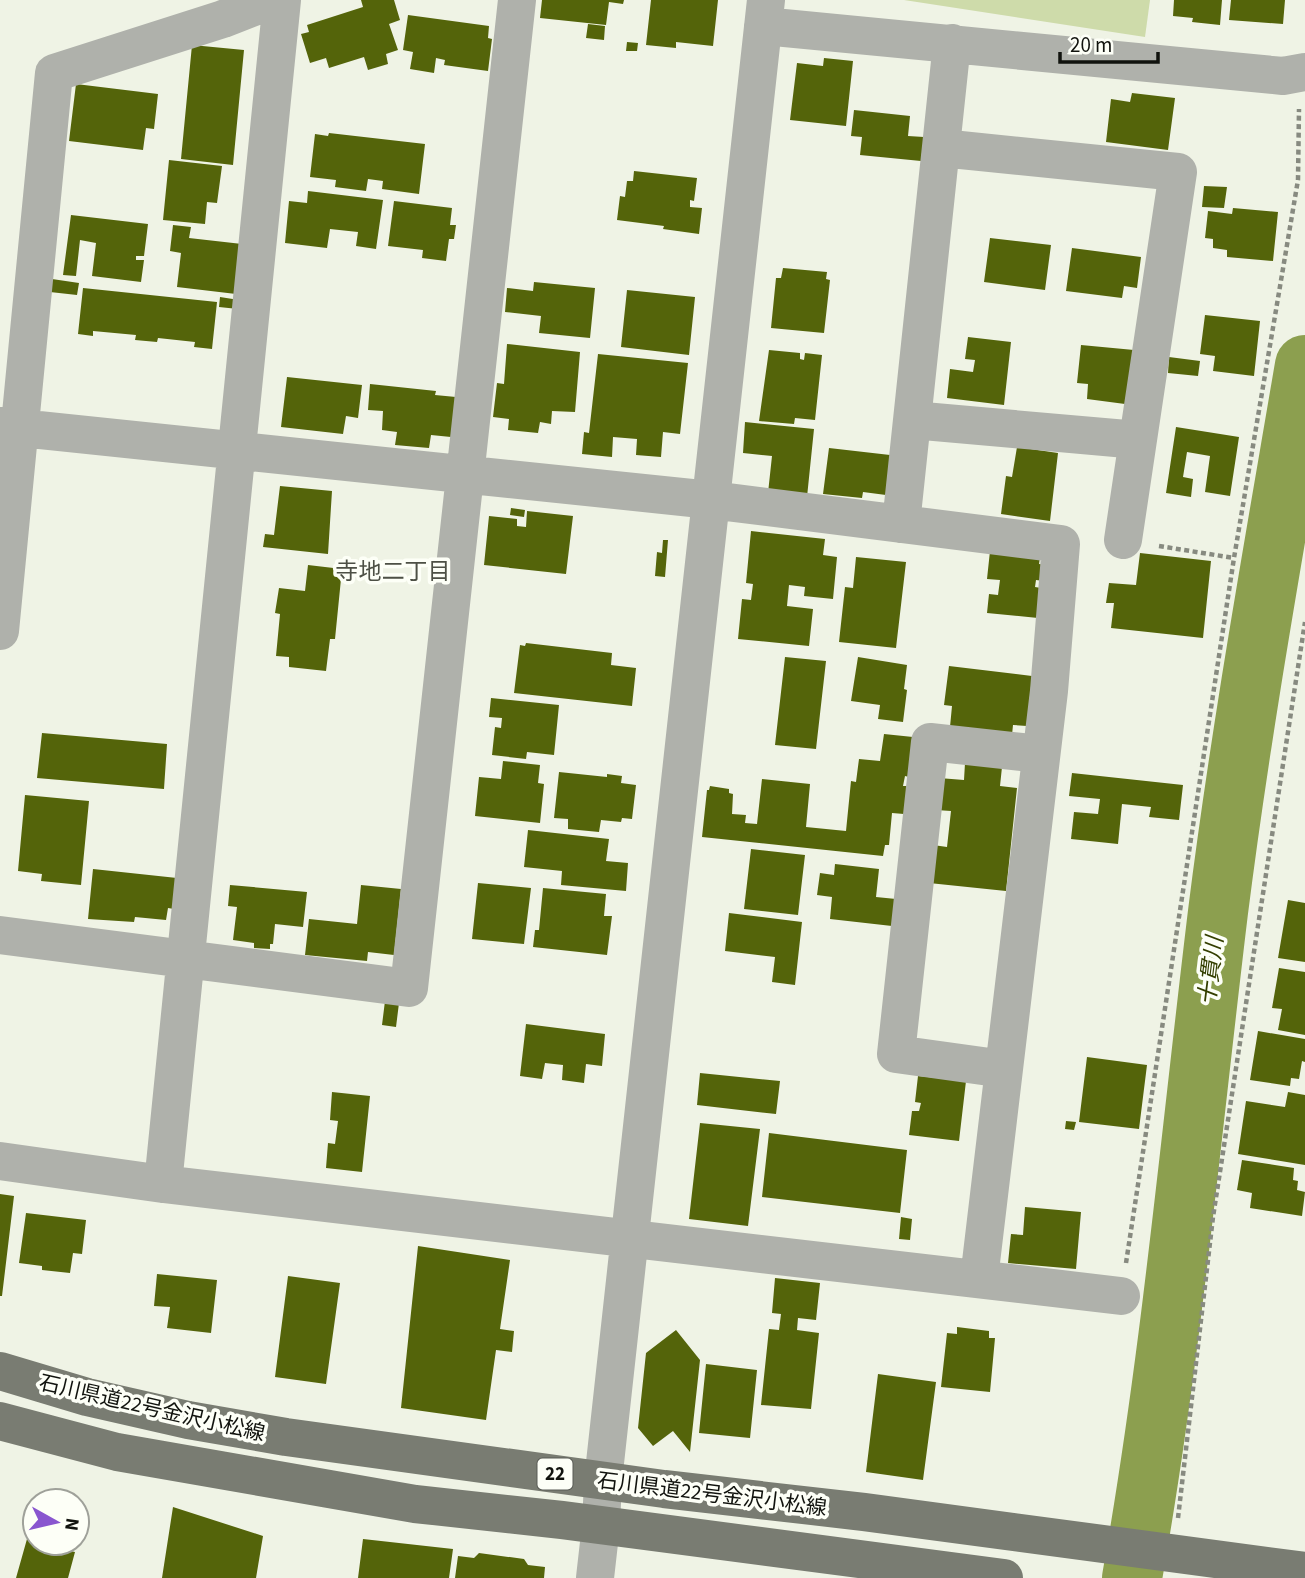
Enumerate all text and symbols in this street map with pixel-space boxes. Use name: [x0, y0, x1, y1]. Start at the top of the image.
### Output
scale bar: [1060, 21, 1158, 65]
text: 20 m: [1070, 30, 1112, 60]
district label: 寺地二丁目: [336, 555, 451, 588]
water label: 十貫川: [1190, 932, 1232, 1007]
street label: 石川県道22号金沢小松線: [36, 1367, 268, 1449]
road number: 22: [538, 1458, 572, 1490]
street label: 石川県道22号金沢小松線: [596, 1465, 828, 1523]
north arrow: [21, 1487, 91, 1557]
text: N: [57, 1516, 86, 1532]

